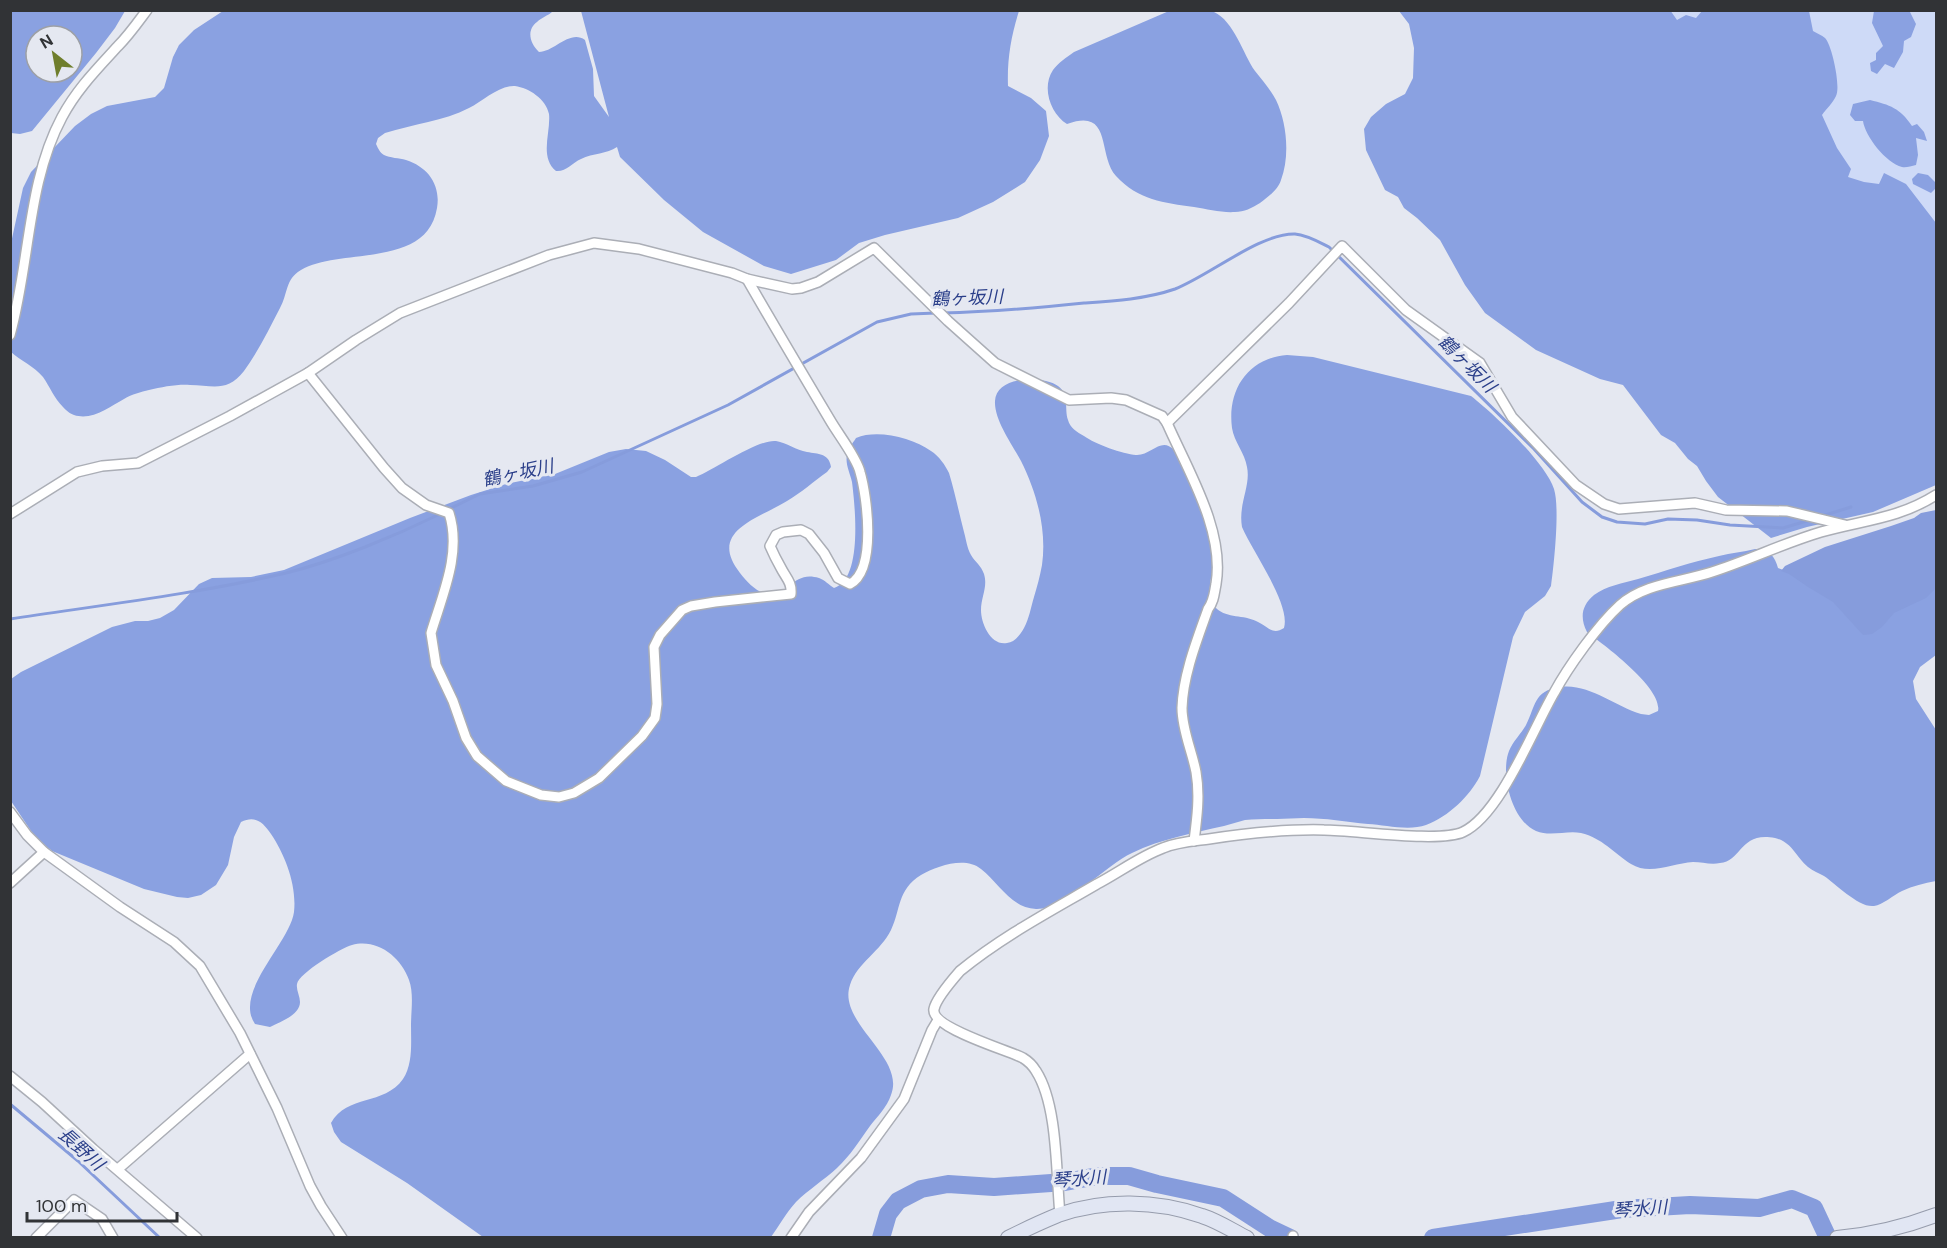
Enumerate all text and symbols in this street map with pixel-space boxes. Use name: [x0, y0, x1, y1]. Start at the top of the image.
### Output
north arrow: [24, 24, 84, 84]
text: N: [36, 30, 57, 54]
water label: 鶴ヶ坂川: [931, 285, 1005, 311]
water label: 鶴ヶ坂川: [1433, 330, 1502, 399]
water label: 鶴ヶ坂川: [480, 453, 558, 492]
water label: 長野川: [53, 1122, 111, 1177]
water label: 琴水川: [1051, 1165, 1109, 1193]
scale bar: [27, 1185, 177, 1223]
text: 100 m: [36, 1194, 87, 1218]
water label: 琴水川: [1612, 1195, 1670, 1223]

